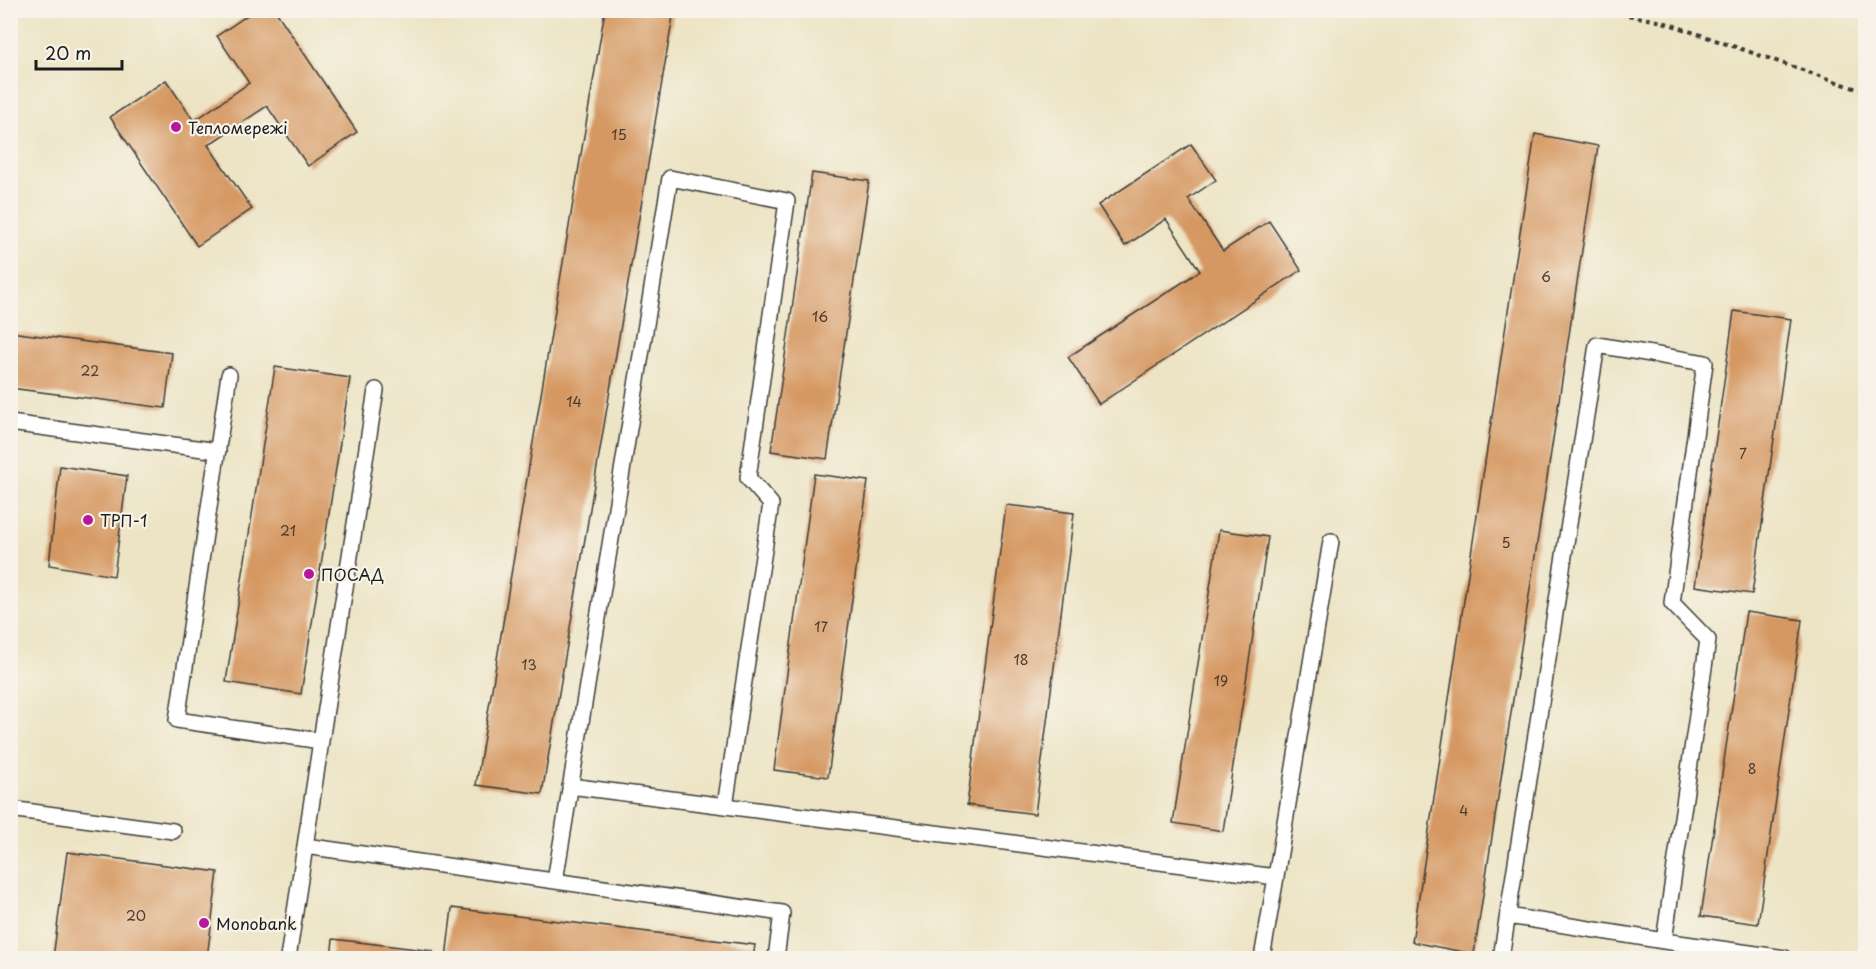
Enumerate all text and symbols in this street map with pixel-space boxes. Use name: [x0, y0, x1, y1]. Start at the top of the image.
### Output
scale bar: [36, 33, 122, 71]
text: 20 m: [45, 39, 91, 66]
place label: Тепломережі: [188, 115, 288, 139]
marker: Тепломережі: [169, 120, 183, 134]
house number: 15: [611, 124, 627, 145]
house number: 6: [1541, 266, 1551, 287]
house number: 16: [812, 306, 828, 327]
house number: 22: [81, 360, 99, 381]
house number: 14: [566, 391, 582, 412]
house number: 7: [1739, 443, 1747, 464]
place label: ТРП-1: [100, 508, 147, 532]
marker: ТРП-1: [81, 513, 95, 527]
house number: 21: [280, 520, 296, 541]
house number: 5: [1501, 532, 1511, 553]
place label: ПОСАД: [321, 562, 384, 586]
marker: ПОСАД: [302, 567, 316, 581]
house number: 17: [814, 616, 828, 637]
house number: 18: [1013, 649, 1029, 670]
house number: 13: [521, 654, 537, 675]
house number: 19: [1214, 670, 1228, 691]
house number: 8: [1748, 758, 1756, 779]
house number: 4: [1459, 800, 1469, 821]
house number: 20: [126, 905, 146, 926]
place label: Monobank: [216, 911, 297, 935]
marker: Monobank: [197, 916, 211, 930]

